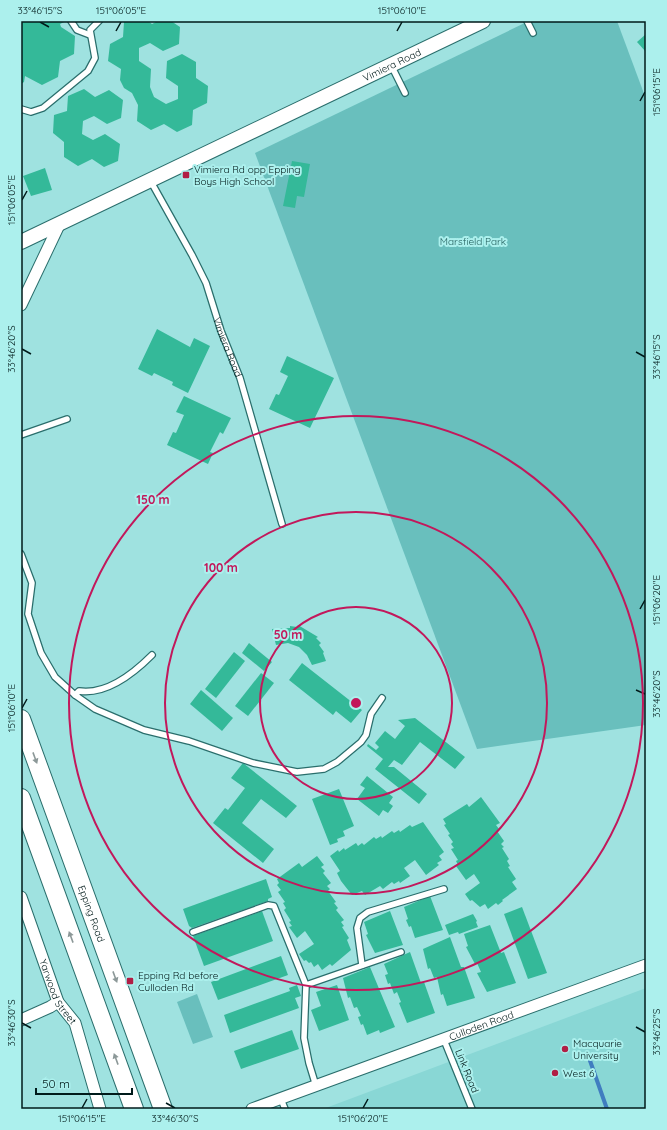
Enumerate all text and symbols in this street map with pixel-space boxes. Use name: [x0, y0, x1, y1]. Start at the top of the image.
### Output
text: 33°46'15"S: [18, 4, 63, 17]
text: 151°06'05"E: [96, 4, 146, 17]
text: 151°06'10"E: [378, 4, 427, 17]
street label: Vimiera Road: [361, 45, 423, 84]
text: 151°06'15"E: [650, 68, 663, 116]
place label: Vimiera Rd opp Epping Boys High School: [194, 163, 301, 188]
marker: Vimiera Rd opp Epping Boys High School: [181, 170, 191, 180]
text: 151°06'05"E: [5, 175, 18, 225]
park label: Marsfield Park: [440, 235, 506, 248]
street label: Vimiera Road: [211, 316, 245, 379]
text: 33°46'20"S: [5, 325, 18, 373]
text: 33°46'15"S: [650, 334, 663, 379]
text: 150 m: [136, 492, 170, 507]
text: 100 m: [204, 560, 238, 575]
text: 151°06'20"E: [650, 574, 663, 625]
text: 50 m: [274, 627, 302, 642]
text: 33°46'20"S: [650, 670, 663, 718]
text: 151°06'10"E: [5, 683, 18, 732]
centre of rings: [349, 696, 363, 710]
one-way arrow: [33, 753, 39, 765]
street label: Epping Road: [76, 883, 108, 944]
one-way arrow: [68, 931, 74, 943]
street label: Yarwood Street: [37, 957, 80, 1027]
place label: Epping Rd before Culloden Rd: [138, 969, 219, 994]
one-way arrow: [113, 972, 119, 984]
marker: Epping Rd before Culloden Rd: [125, 976, 135, 986]
text: 33°46'30"S: [5, 999, 18, 1047]
street label: Culloden Road: [447, 1007, 515, 1043]
text: 33°46'25"S: [650, 1008, 663, 1055]
place label: Macquarie University: [573, 1037, 622, 1062]
marker: Macquarie University: [560, 1044, 570, 1054]
street label: Link Road: [452, 1047, 482, 1095]
one-way arrow: [112, 1053, 118, 1065]
place label: West 6: [563, 1067, 595, 1080]
marker: West 6: [550, 1068, 560, 1078]
scale bar: [36, 1070, 132, 1096]
text: 50 m: [42, 1076, 70, 1091]
text: 151°06'15"E: [58, 1112, 106, 1125]
text: 33°46'30"S: [151, 1112, 199, 1125]
text: 151°06'20"E: [338, 1112, 389, 1125]

